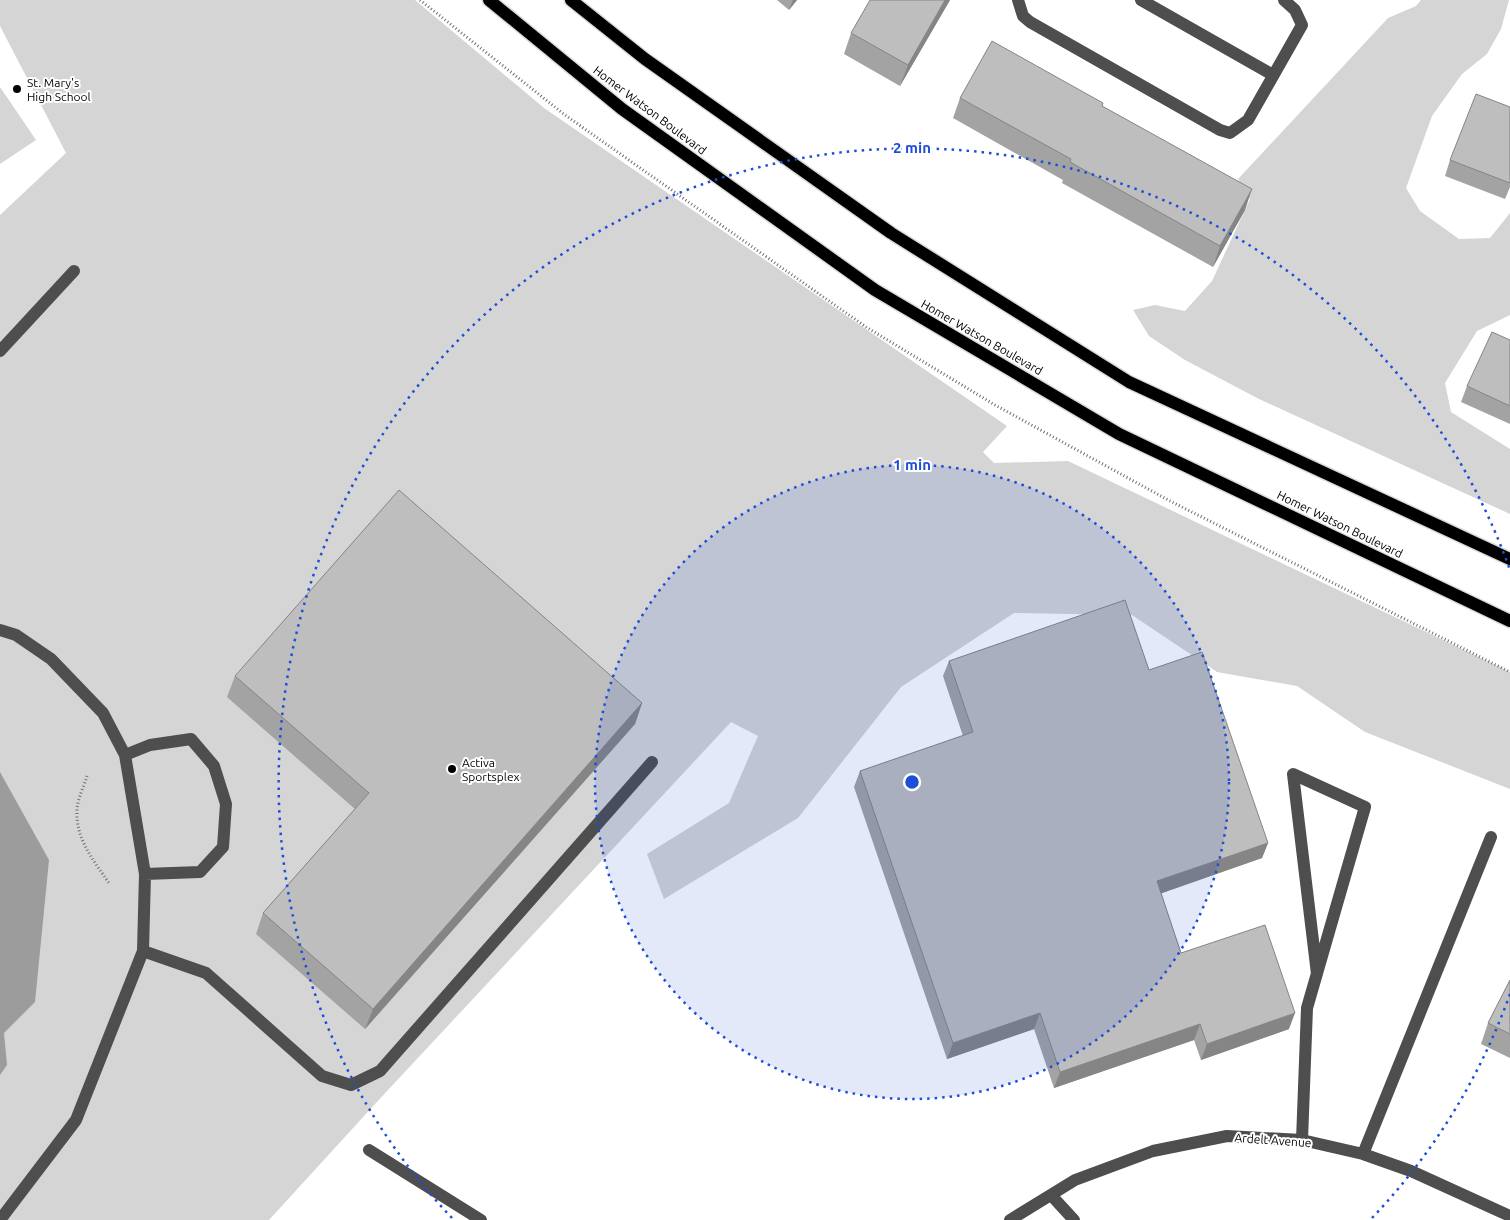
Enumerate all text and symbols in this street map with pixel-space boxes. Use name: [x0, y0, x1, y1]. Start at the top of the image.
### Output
street label: Homer Watson Boulevard: [591, 63, 709, 157]
place label: St. Mary's High School: [27, 76, 91, 103]
marker: St. Mary's High School: [11, 83, 23, 95]
text: 2 min: [893, 139, 931, 156]
street label: Homer Watson Boulevard: [919, 297, 1045, 377]
text: 1 min: [893, 456, 931, 473]
street label: Homer Watson Boulevard: [1275, 488, 1405, 560]
place label: Activa Sportsplex: [462, 756, 520, 783]
marker: Activa Sportsplex: [446, 763, 458, 775]
centre of rings: [903, 773, 921, 791]
street label: Ardelt Avenue: [1234, 1131, 1312, 1149]

